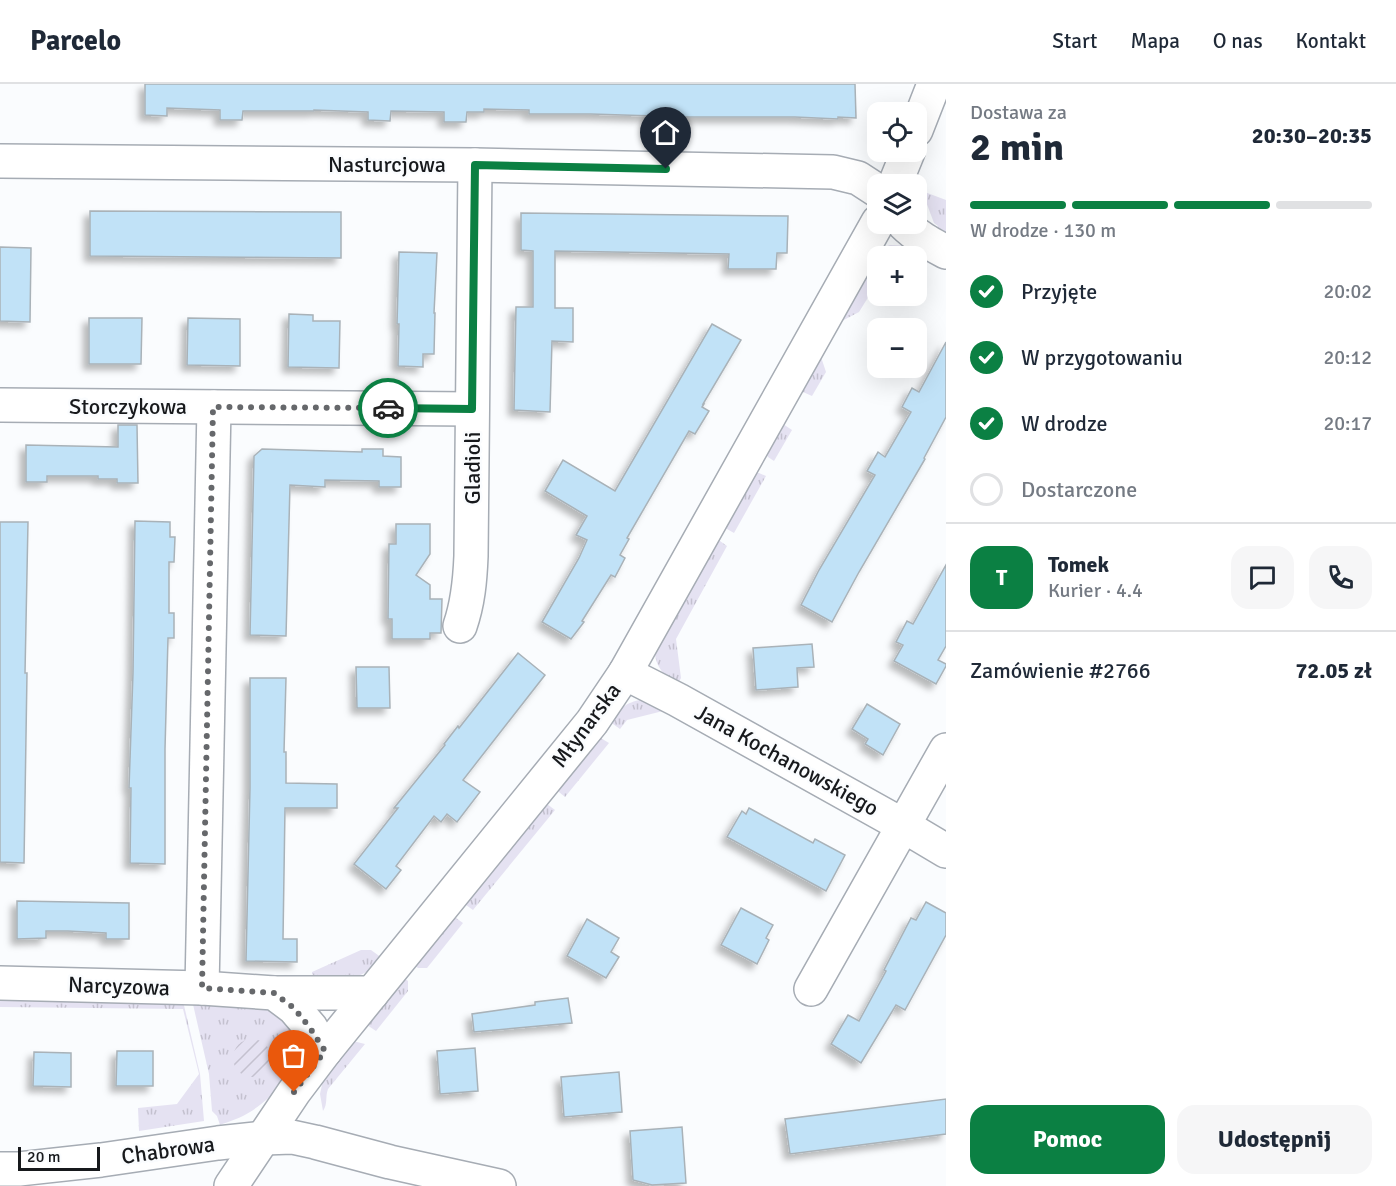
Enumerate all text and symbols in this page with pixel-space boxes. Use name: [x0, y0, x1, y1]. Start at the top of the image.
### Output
text: Parcelo: [30, 24, 121, 58]
text: Start: [1052, 28, 1097, 54]
text: Mapa: [1130, 28, 1180, 54]
text: O nas: [1213, 28, 1263, 54]
text: Kontakt: [1296, 28, 1366, 54]
text: Dostawa za: [970, 100, 1067, 125]
map controls: [867, 102, 927, 378]
button: locate: [867, 102, 927, 162]
pin: [640, 107, 691, 169]
icon: home: [649, 116, 682, 149]
text: 20:30–20:35: [1252, 122, 1372, 149]
text: 2 min: [970, 123, 1064, 171]
street label: Nasturcjowa: [328, 151, 446, 178]
button: layers: [867, 174, 927, 234]
text: W drodze · 130 m: [970, 218, 1116, 243]
button: +: [867, 246, 927, 306]
icon: check: [970, 275, 1003, 308]
text: Przyjęte: [1021, 278, 1097, 305]
text: 20:02: [1323, 279, 1372, 304]
button: −: [867, 318, 927, 378]
icon: check: [970, 341, 1003, 374]
text: W przygotowaniu: [1021, 344, 1183, 371]
text: 20:12: [1323, 345, 1372, 370]
courier: [358, 378, 418, 438]
icon: car: [372, 392, 405, 425]
street label: Storczykowa: [69, 393, 187, 420]
icon: check: [970, 407, 1003, 440]
text: W drodze: [1021, 410, 1108, 437]
text: 20:17: [1323, 411, 1372, 436]
street label: Gladioli: [459, 431, 486, 505]
text: Dostarczone: [1021, 476, 1137, 503]
button: chat: [1231, 546, 1294, 609]
button: phone: [1309, 546, 1372, 609]
text: Tomek: [1048, 551, 1109, 578]
text: T: [996, 564, 1007, 591]
text: Kurier · 4.4: [1048, 578, 1143, 603]
text: Zamówienie #2766: [970, 657, 1151, 684]
text: 72.05 zł: [1295, 657, 1372, 684]
street label: Młynarska: [545, 677, 627, 773]
street label: Jana Kochanowskiego: [690, 698, 884, 822]
street label: Narcyzowa: [68, 971, 170, 1001]
pin: [268, 1030, 319, 1092]
icon: bag: [277, 1039, 310, 1072]
button: Pomoc: [970, 1105, 1165, 1174]
button: Udostępnij: [1177, 1105, 1372, 1174]
street label: Chabrowa: [120, 1130, 216, 1170]
scale bar: [18, 1144, 100, 1172]
text: 20 m: [27, 1147, 61, 1167]

